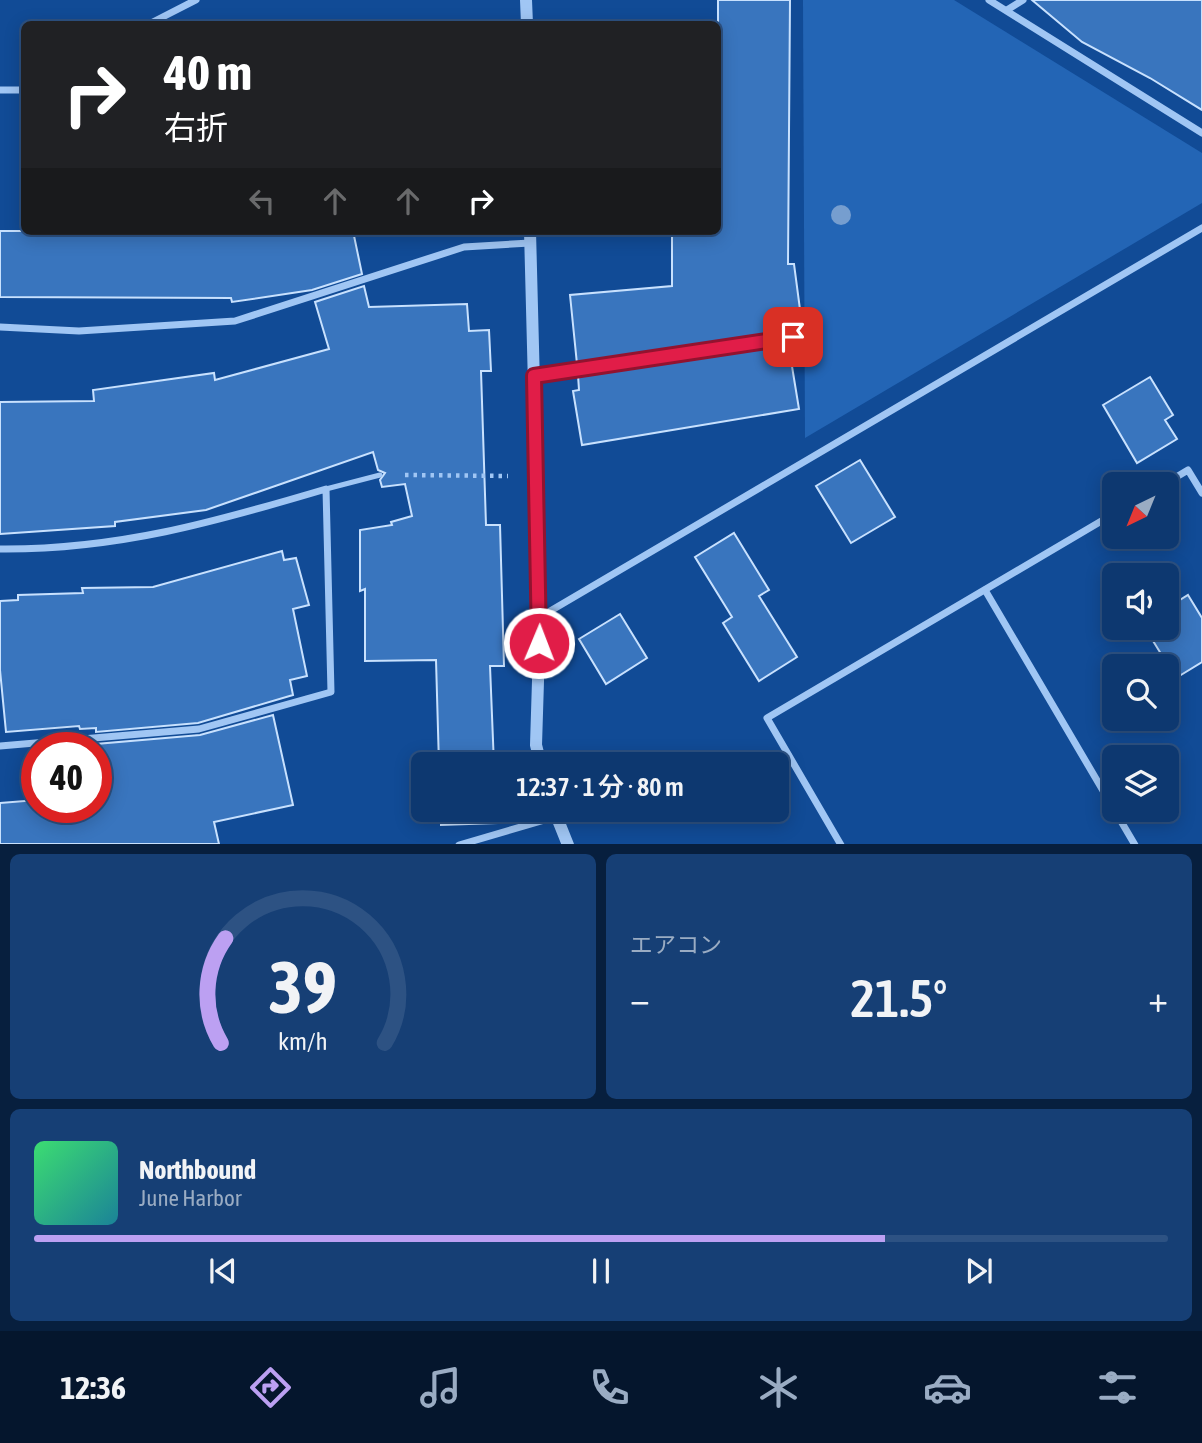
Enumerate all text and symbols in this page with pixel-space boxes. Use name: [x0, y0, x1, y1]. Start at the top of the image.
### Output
text: 40 m: [164, 44, 252, 100]
icon: right: [49, 49, 140, 140]
text: 右折: [164, 109, 228, 146]
icon: left: [243, 182, 281, 220]
icon: ahead: [316, 182, 354, 220]
icon: ahead: [389, 182, 427, 220]
icon: right: [462, 182, 500, 220]
pin: [763, 307, 823, 367]
icon: arrive: [774, 318, 812, 356]
north arrow: [1102, 472, 1180, 550]
map controls: [1102, 472, 1179, 822]
button: sound: [1102, 563, 1179, 640]
position arrow: [502, 606, 576, 680]
button: search: [1102, 654, 1179, 731]
speed limit sign: 40: [21, 732, 112, 823]
button: layers: [1102, 745, 1179, 822]
text: 12:37 · 1 分 · 80 m: [516, 772, 684, 802]
text: エアコン: [630, 932, 722, 958]
text: 39: [269, 945, 337, 1028]
text: 21.5°: [851, 968, 947, 1028]
text: −: [630, 977, 650, 1020]
text: +: [1148, 977, 1168, 1020]
text: km/h: [278, 1026, 328, 1054]
text: Northbound: [139, 1155, 256, 1185]
text: June Harbor: [139, 1185, 242, 1211]
icon: previous: [204, 1252, 242, 1290]
icon: pause: [582, 1252, 620, 1290]
icon: next: [960, 1252, 998, 1290]
icon: directions: [246, 1363, 295, 1412]
icon: music: [416, 1363, 465, 1412]
icon: phone: [585, 1363, 634, 1412]
icon: climate: [754, 1363, 803, 1412]
icon: car: [923, 1363, 972, 1412]
icon: filters: [1093, 1363, 1142, 1412]
text: 12:36: [60, 1369, 126, 1406]

